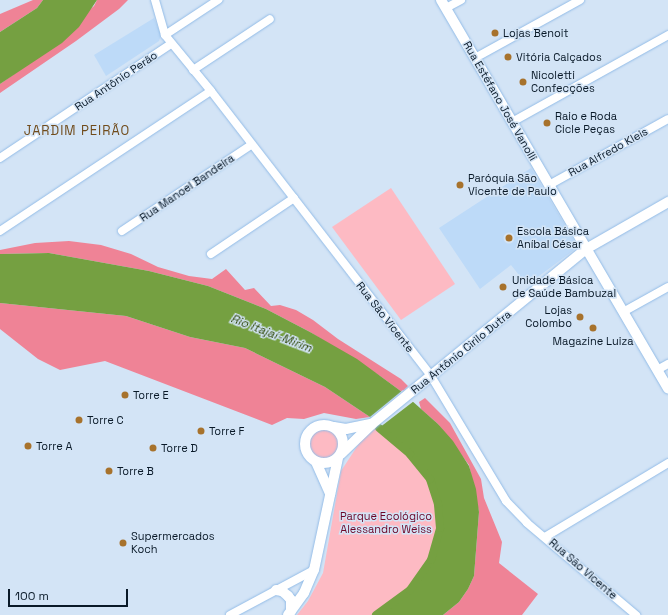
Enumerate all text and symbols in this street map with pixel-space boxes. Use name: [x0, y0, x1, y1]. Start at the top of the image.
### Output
place label: Lojas Benoit: [503, 26, 568, 40]
marker: Lojas Benoit: [490, 28, 500, 38]
street label: Rua Estéfano José Vanolli: [460, 39, 540, 163]
street label: Rua Antônio Perão: [72, 48, 160, 114]
place label: Vitória Calçados: [516, 50, 602, 64]
marker: Vitória Calçados: [503, 52, 513, 62]
place label: Nicoletti Confecções: [531, 69, 595, 95]
marker: Nicoletti Confecções: [518, 77, 528, 87]
place label: Raio e Roda Cicle Peças: [555, 110, 617, 136]
marker: Raio e Roda Cicle Peças: [542, 118, 552, 128]
district label: JARDIM PEIRÃO: [24, 123, 130, 139]
street label: Rua Alfredo Kleis: [566, 125, 650, 179]
street label: Rua Manoel Bandeira: [137, 151, 237, 225]
place label: Paróquia São Vicente de Paulo: [468, 172, 557, 198]
marker: Paróquia São Vicente de Paulo: [455, 180, 465, 190]
place label: Escola Básica Aníbal César: [517, 225, 589, 251]
marker: Escola Básica Aníbal César: [504, 233, 514, 243]
place label: Unidade Básica de Saúde Bambuzal: [512, 274, 616, 300]
street label: Rua São Vicente: [353, 279, 417, 355]
marker: Unidade Básica de Saúde Bambuzal: [497, 281, 509, 293]
place label: Lojas Colombo: [525, 304, 572, 330]
street label: Rua Antônio Cirilo Dutra: [408, 307, 514, 397]
water label: Rio Itajaí-Mirim: [228, 312, 314, 356]
marker: Lojas Colombo: [575, 312, 585, 322]
marker: Magazine Luiza: [588, 323, 598, 333]
place label: Magazine Luiza: [553, 334, 633, 348]
place label: Torre E: [133, 388, 169, 402]
marker: Torre E: [120, 390, 130, 400]
place label: Torre C: [87, 413, 124, 427]
marker: Torre C: [74, 415, 84, 425]
place label: Torre F: [209, 424, 245, 438]
marker: Torre F: [196, 426, 206, 436]
place label: Torre A: [36, 439, 73, 453]
marker: Torre A: [23, 441, 33, 451]
place label: Torre D: [161, 441, 198, 455]
marker: Torre D: [148, 443, 158, 453]
place label: Torre B: [117, 464, 154, 478]
marker: Torre B: [104, 466, 114, 476]
park label: Parque Ecológico Alessandro Weiss: [340, 510, 432, 536]
place label: Supermercados Koch: [131, 530, 215, 556]
street label: Rua São Vicente: [546, 536, 620, 602]
marker: Supermercados Koch: [118, 538, 128, 548]
scale bar: [10, 581, 130, 607]
text: 100 m: [15, 588, 49, 604]

